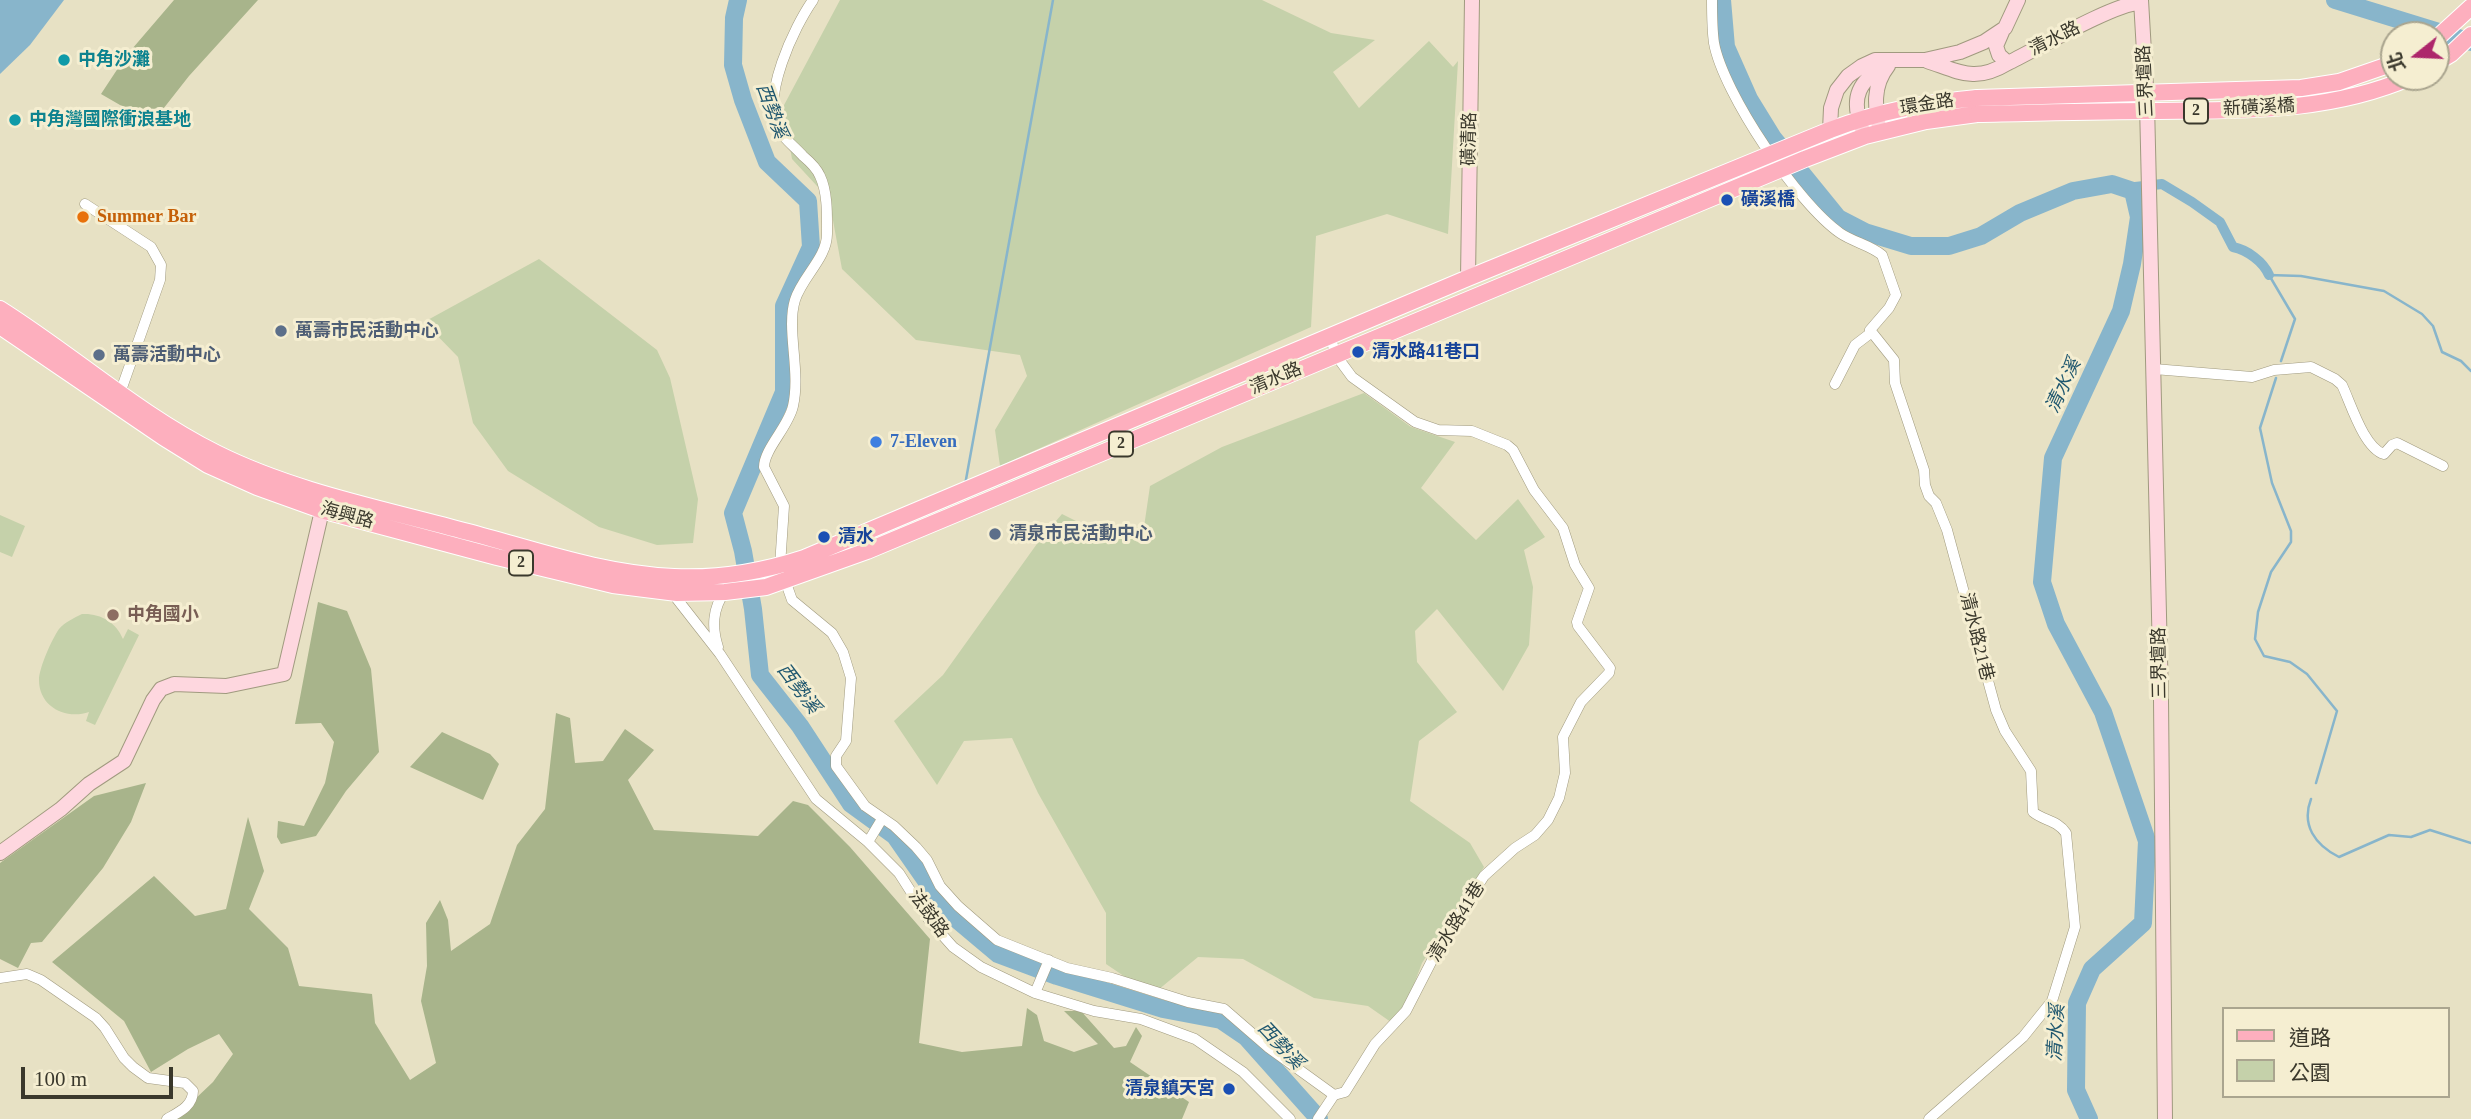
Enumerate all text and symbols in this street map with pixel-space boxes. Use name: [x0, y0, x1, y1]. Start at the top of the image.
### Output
street label: 清水路: [2026, 17, 2084, 61]
north arrow: [2380, 21, 2450, 91]
street label: 三界壇路: [2133, 44, 2159, 118]
place label: 中角沙灘: [78, 49, 150, 71]
text: 北: [2384, 50, 2409, 74]
marker: 中角沙灘: [56, 52, 72, 68]
water label: 西勢溪: [751, 80, 791, 142]
street label: 環金路: [1899, 90, 1955, 120]
street label: 新磺溪橋: [2222, 95, 2296, 121]
road number: 2: [2184, 99, 2208, 124]
place label: 中角灣國際衝浪基地: [29, 109, 191, 131]
marker: 中角灣國際衝浪基地: [7, 112, 23, 128]
street label: 磺清路: [1459, 112, 1481, 166]
place label: 磺溪橋: [1741, 189, 1795, 211]
marker: 磺溪橋: [1719, 192, 1735, 208]
place label: Summer Bar: [97, 206, 196, 228]
marker: Summer Bar: [75, 209, 91, 225]
place label: 萬壽市民活動中心: [295, 320, 439, 342]
marker: 萬壽市民活動中心: [273, 323, 289, 339]
place label: 清水路41巷口: [1372, 341, 1480, 363]
place label: 萬壽活動中心: [113, 344, 221, 366]
marker: 清水路41巷口: [1350, 344, 1366, 360]
marker: 萬壽活動中心: [91, 347, 107, 363]
water label: 清水溪: [2042, 355, 2086, 417]
street label: 清水路: [1247, 359, 1305, 399]
place label: 7-Eleven: [890, 431, 957, 453]
road number: 2: [1109, 432, 1133, 457]
marker: 7-Eleven: [868, 434, 884, 450]
street label: 海興路: [318, 499, 376, 533]
place label: 清泉市民活動中心: [1009, 523, 1153, 545]
place label: 清水: [838, 526, 874, 548]
marker: 清泉市民活動中心: [987, 526, 1003, 542]
marker: 清水: [816, 529, 832, 545]
road number: 2: [509, 550, 533, 576]
street label: 清水路21巷: [1955, 591, 1997, 683]
place label: 中角國小: [127, 604, 199, 626]
marker: 中角國小: [105, 607, 121, 623]
street label: 三界壇路: [2149, 627, 2171, 699]
water label: 西勢溪: [772, 659, 824, 719]
street label: 清水路41巷: [1424, 878, 1490, 966]
street label: 法鼓路: [903, 886, 953, 942]
water label: 清水溪: [2044, 1004, 2070, 1062]
legend: [2222, 1007, 2450, 1098]
water label: 西勢溪: [1252, 1017, 1308, 1075]
text: 道路: [2289, 1026, 2331, 1050]
scale bar: [24, 1052, 177, 1096]
text: 公園: [2289, 1061, 2331, 1085]
text: 100 m: [34, 1067, 87, 1091]
place label: 清泉鎮天宮: [1125, 1078, 1215, 1100]
marker: 清泉鎮天宮: [1221, 1081, 1237, 1097]

